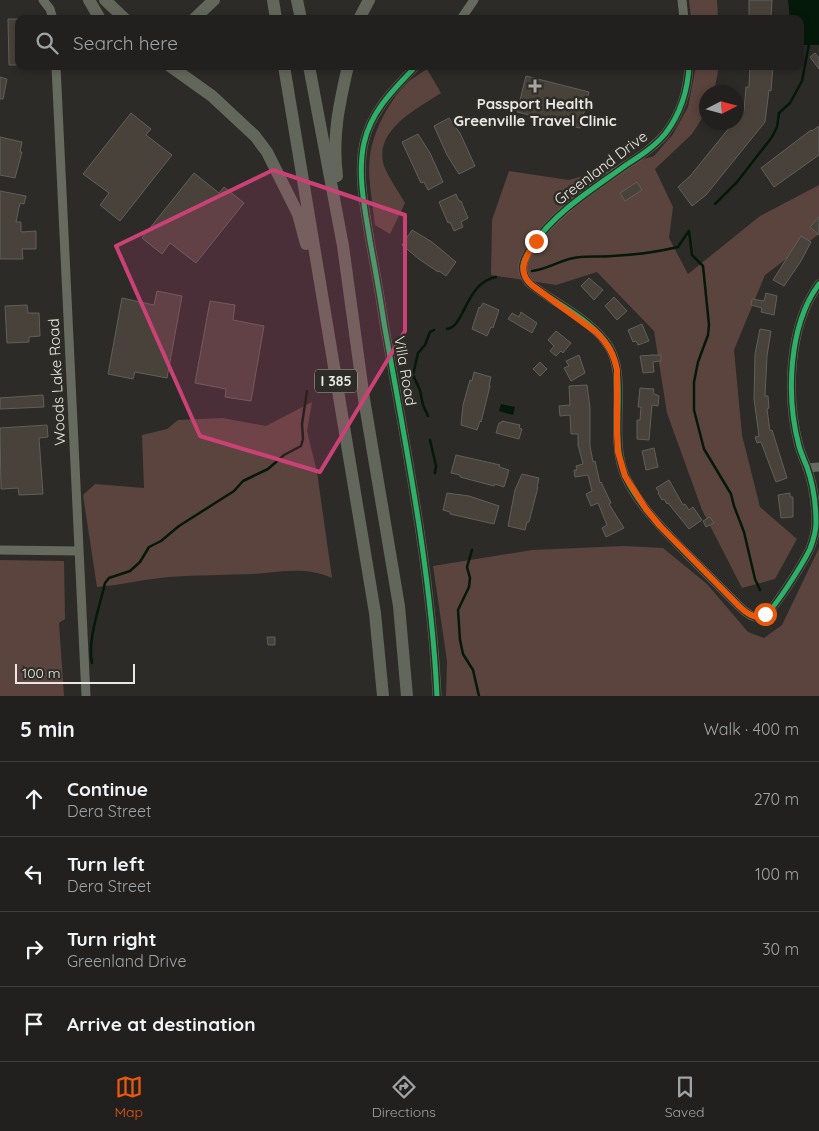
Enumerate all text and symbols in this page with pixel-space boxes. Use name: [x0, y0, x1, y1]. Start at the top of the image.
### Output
search box: [15, 15, 804, 70]
icon: search: [33, 29, 61, 57]
text: Search here: [73, 31, 178, 55]
marker: Passport Health Greenville Travel Clinic: [528, 79, 542, 93]
north arrow: [699, 85, 744, 130]
place label: Passport Health Greenville Travel Clinic: [454, 94, 617, 130]
street label: Greenland Drive: [550, 126, 651, 209]
route end: [525, 230, 548, 253]
street label: Woods Lake Road: [44, 318, 69, 446]
street label: Villa Road: [390, 335, 421, 407]
road number: I 385: [315, 370, 357, 392]
route start: [754, 603, 777, 626]
scale bar: [15, 661, 135, 684]
text: 100 m: [22, 664, 60, 682]
text: 5 min: [20, 716, 75, 742]
text: Walk · 400 m: [703, 719, 799, 739]
text: Continue: [67, 777, 148, 801]
icon: ahead: [20, 785, 48, 813]
text: 270 m: [754, 789, 799, 809]
text: Dera Street: [67, 801, 151, 821]
text: Turn left: [67, 852, 145, 876]
icon: left: [20, 860, 48, 888]
text: 100 m: [755, 864, 799, 884]
text: Dera Street: [67, 876, 151, 896]
text: Turn right: [67, 927, 156, 951]
icon: right: [20, 935, 48, 963]
text: 30 m: [762, 939, 799, 959]
text: Greenland Drive: [67, 951, 186, 971]
icon: arrive: [20, 1010, 48, 1038]
text: Arrive at destination: [67, 1012, 256, 1036]
tab: Map: [114, 1073, 143, 1121]
tab: Directions: [372, 1073, 436, 1121]
tab: Saved: [665, 1073, 705, 1121]

